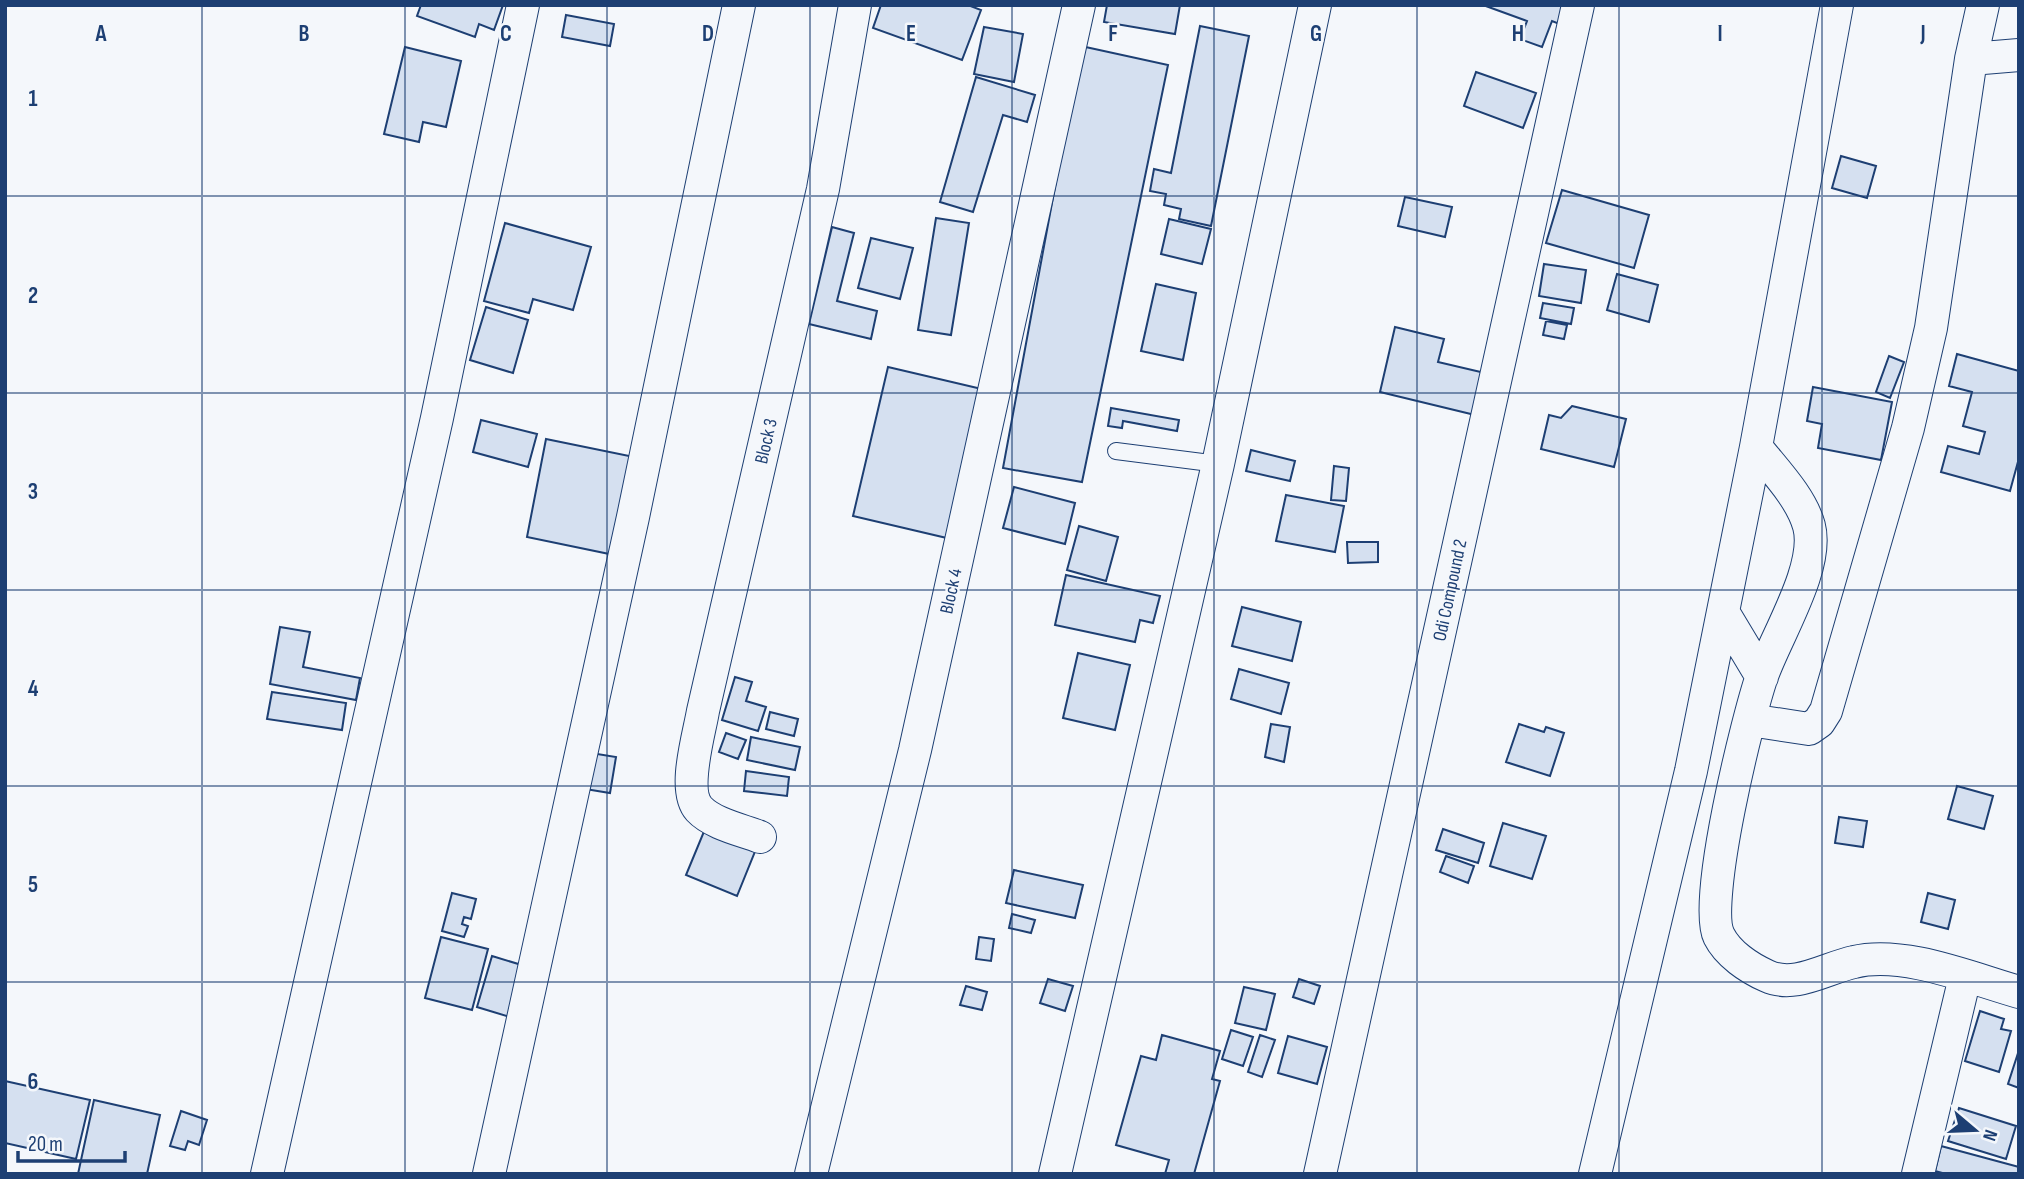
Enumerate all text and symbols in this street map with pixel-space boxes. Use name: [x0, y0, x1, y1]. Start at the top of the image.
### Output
text: A: [95, 20, 108, 48]
text: B: [299, 20, 310, 48]
text: C: [500, 20, 512, 48]
text: D: [702, 20, 714, 48]
text: E: [906, 20, 916, 48]
text: F: [1108, 20, 1118, 48]
text: G: [1310, 20, 1322, 48]
text: H: [1512, 20, 1524, 48]
text: I: [1717, 20, 1723, 48]
text: J: [1919, 20, 1926, 48]
text: 1: [28, 85, 38, 113]
text: 2: [28, 282, 38, 310]
street label: Block 3: [750, 416, 783, 466]
text: 3: [28, 478, 38, 506]
street label: Odi Compound 2: [1428, 537, 1472, 643]
street label: Block 4: [935, 567, 967, 616]
text: 4: [28, 675, 39, 703]
text: 5: [28, 871, 38, 899]
text: 6: [28, 1068, 38, 1096]
north arrow: [1940, 1095, 2010, 1165]
scale bar: [18, 1120, 124, 1164]
text: N: [1977, 1127, 2002, 1144]
text: 20 m: [28, 1132, 63, 1157]

